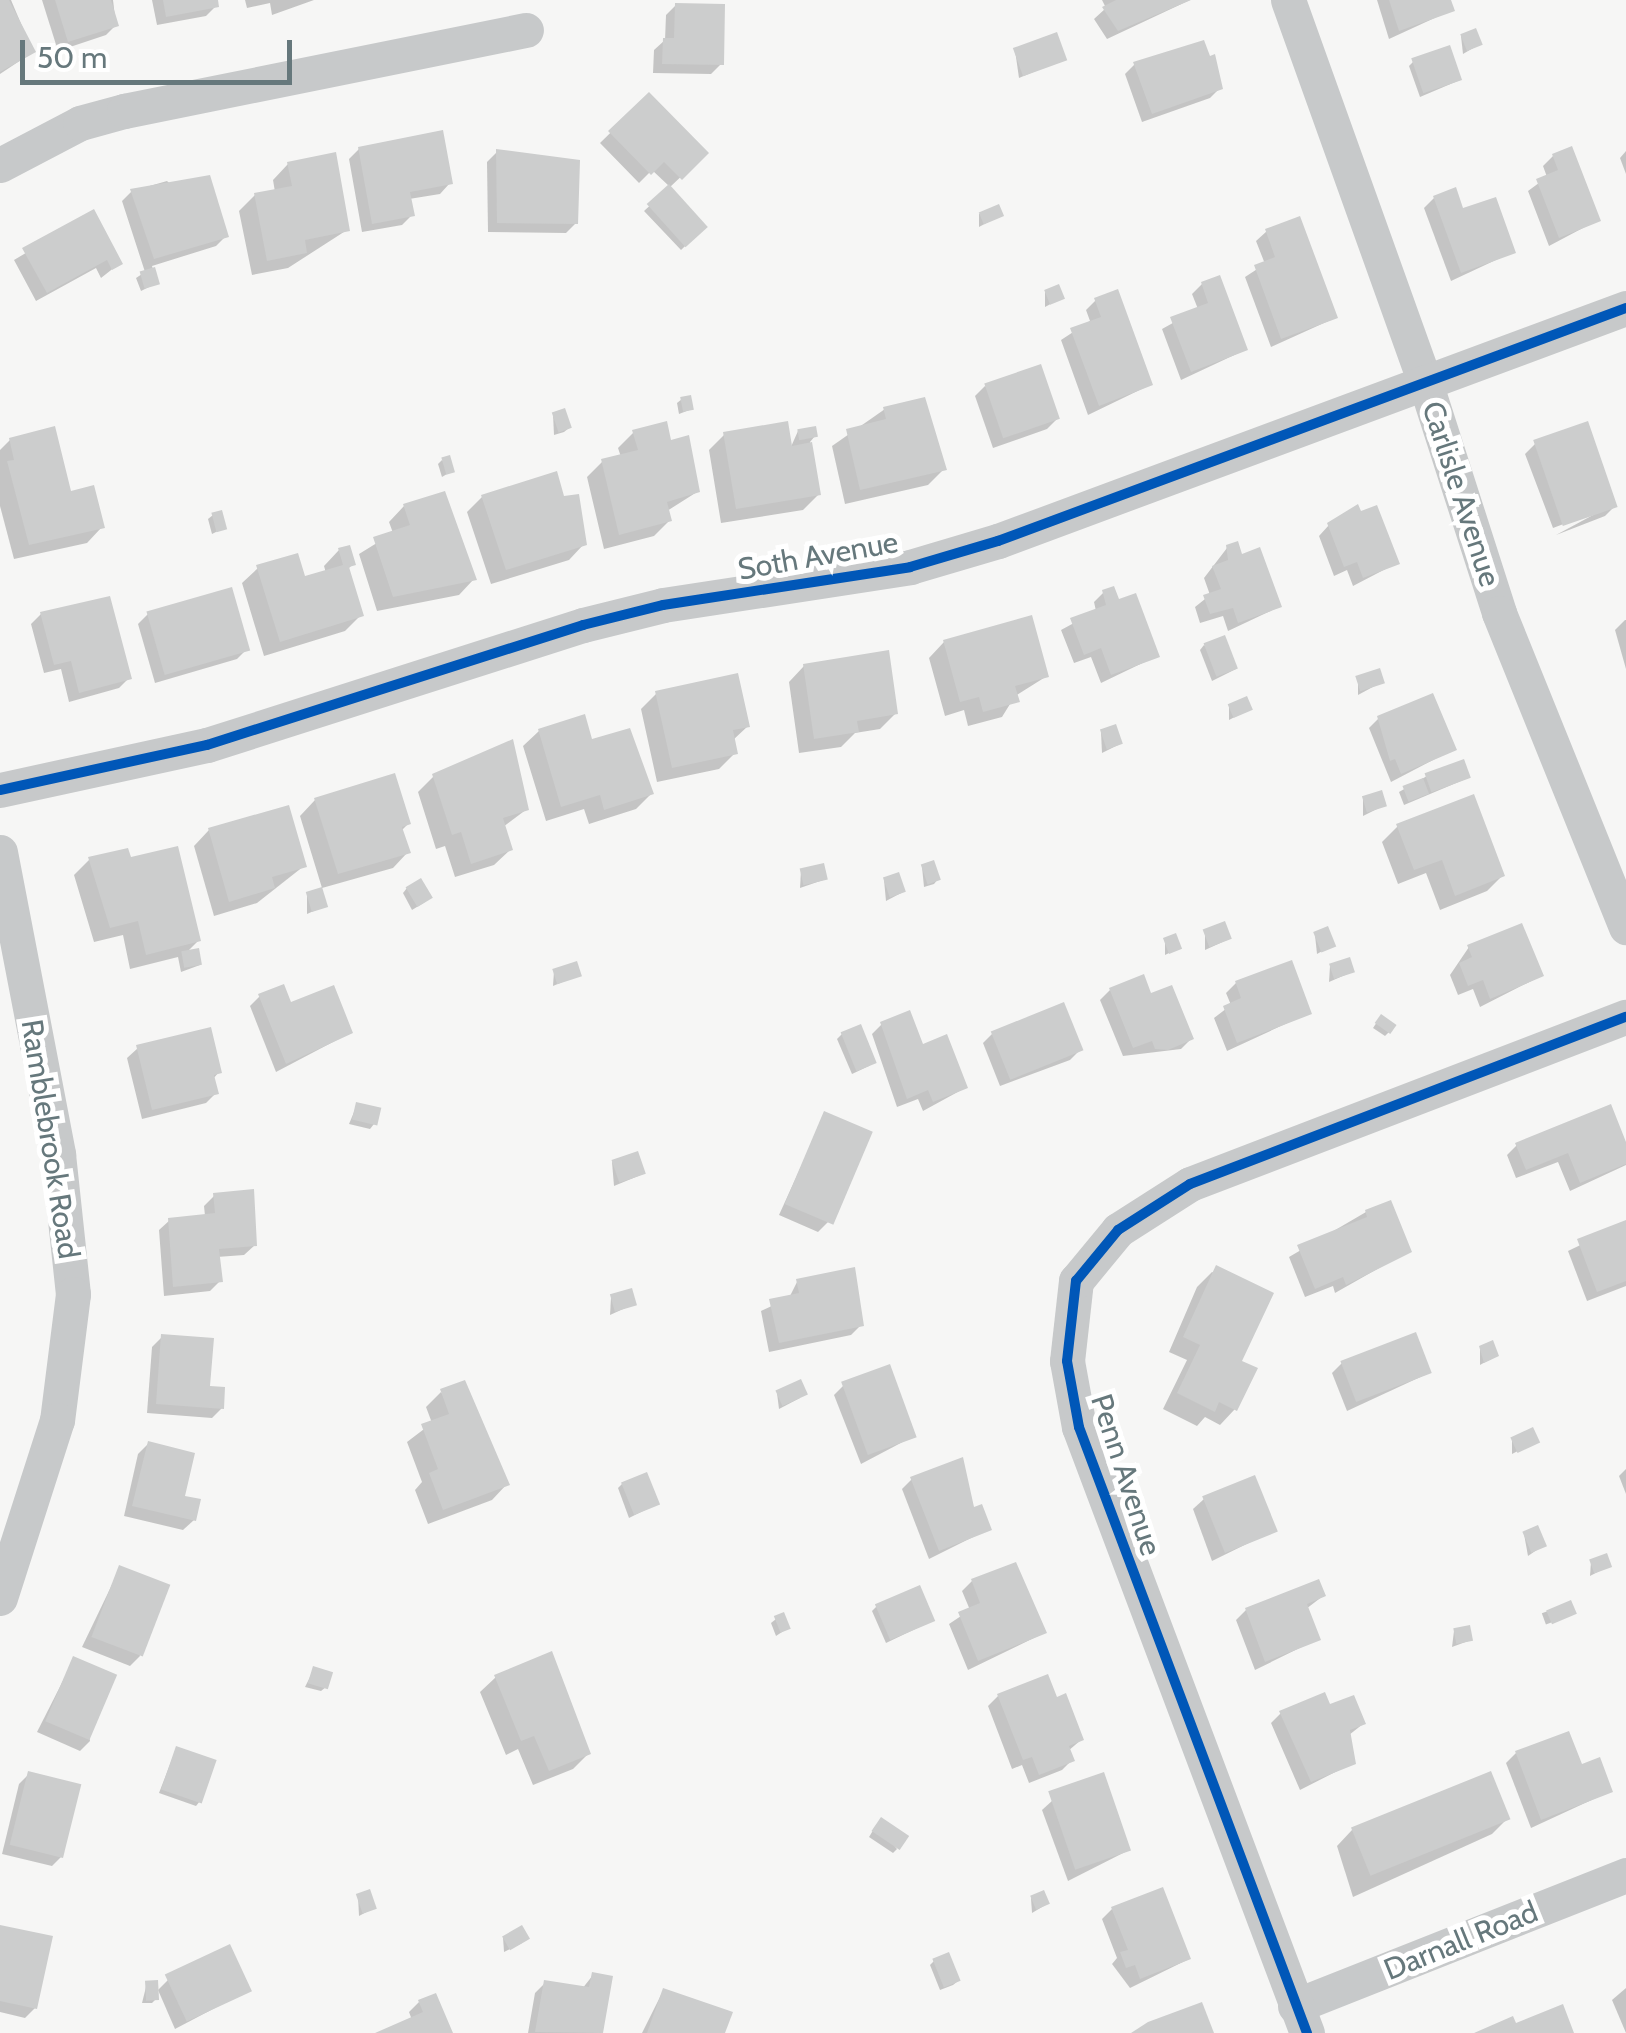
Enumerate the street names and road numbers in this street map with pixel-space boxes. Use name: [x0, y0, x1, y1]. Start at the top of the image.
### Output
street label: Carlisle Avenue: [1414, 397, 1508, 591]
street label: Soth Avenue: [735, 524, 901, 588]
street label: Ramblebrook Road: [13, 1017, 87, 1261]
street label: Penn Avenue: [1083, 1390, 1169, 1560]
street label: Darnall Road: [1379, 1894, 1543, 1988]

